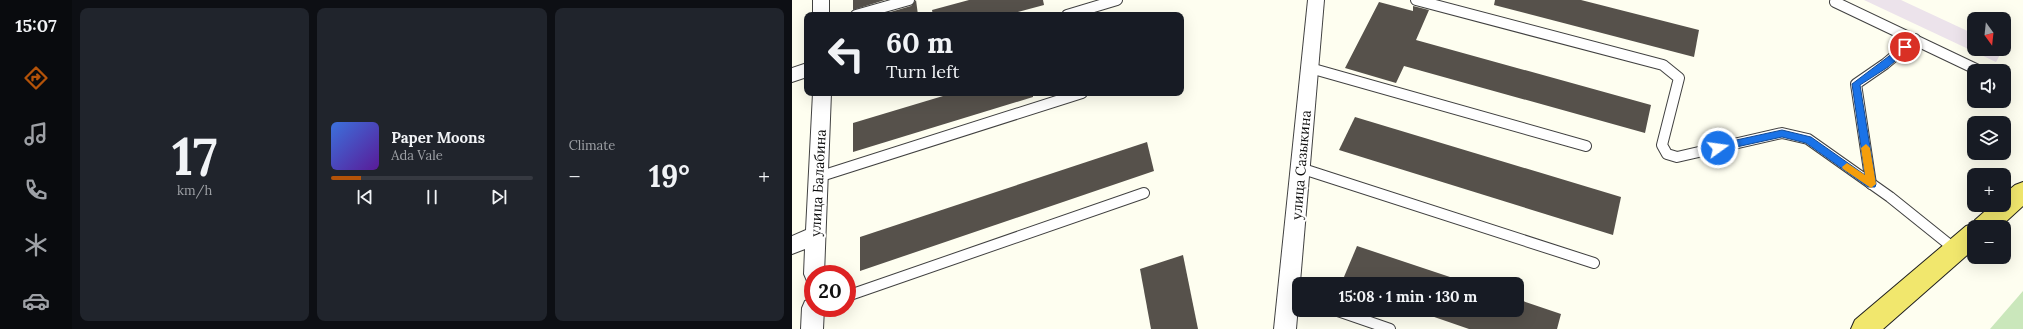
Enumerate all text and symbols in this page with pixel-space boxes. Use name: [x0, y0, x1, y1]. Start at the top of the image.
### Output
north arrow: [1967, 12, 2011, 56]
map controls: [1967, 12, 2011, 264]
text: 15:07: [15, 14, 57, 37]
text: 60 m: [886, 25, 953, 61]
icon: left: [820, 28, 872, 80]
pin: [1888, 30, 1922, 64]
icon: arrive: [1894, 36, 1916, 58]
text: Turn left: [886, 60, 959, 83]
icon: directions: [22, 64, 50, 92]
button: sound: [1967, 64, 2011, 108]
street label: улица Сазыкина: [1287, 109, 1315, 221]
button: layers: [1967, 116, 2011, 160]
icon: music: [22, 120, 50, 148]
text: 17: [172, 123, 217, 189]
position arrow: [1697, 127, 1739, 169]
text: Paper Moons: [391, 128, 485, 147]
street label: улица Балабина: [806, 129, 830, 237]
text: Climate: [569, 137, 615, 154]
text: Ada Vale: [391, 147, 443, 164]
text: 19°: [649, 157, 690, 195]
text: −: [569, 162, 580, 190]
text: +: [758, 162, 770, 190]
button: +: [1967, 168, 2011, 212]
icon: phone: [22, 176, 50, 204]
text: km/h: [177, 182, 212, 199]
icon: previous: [354, 186, 376, 208]
icon: pause: [421, 186, 443, 208]
icon: next: [488, 186, 510, 208]
button: −: [1967, 220, 2011, 264]
icon: climate: [22, 231, 50, 259]
speed limit sign: 20: [804, 265, 856, 317]
icon: car: [22, 287, 50, 315]
text: 15:08 · 1 min · 130 m: [1339, 287, 1477, 306]

